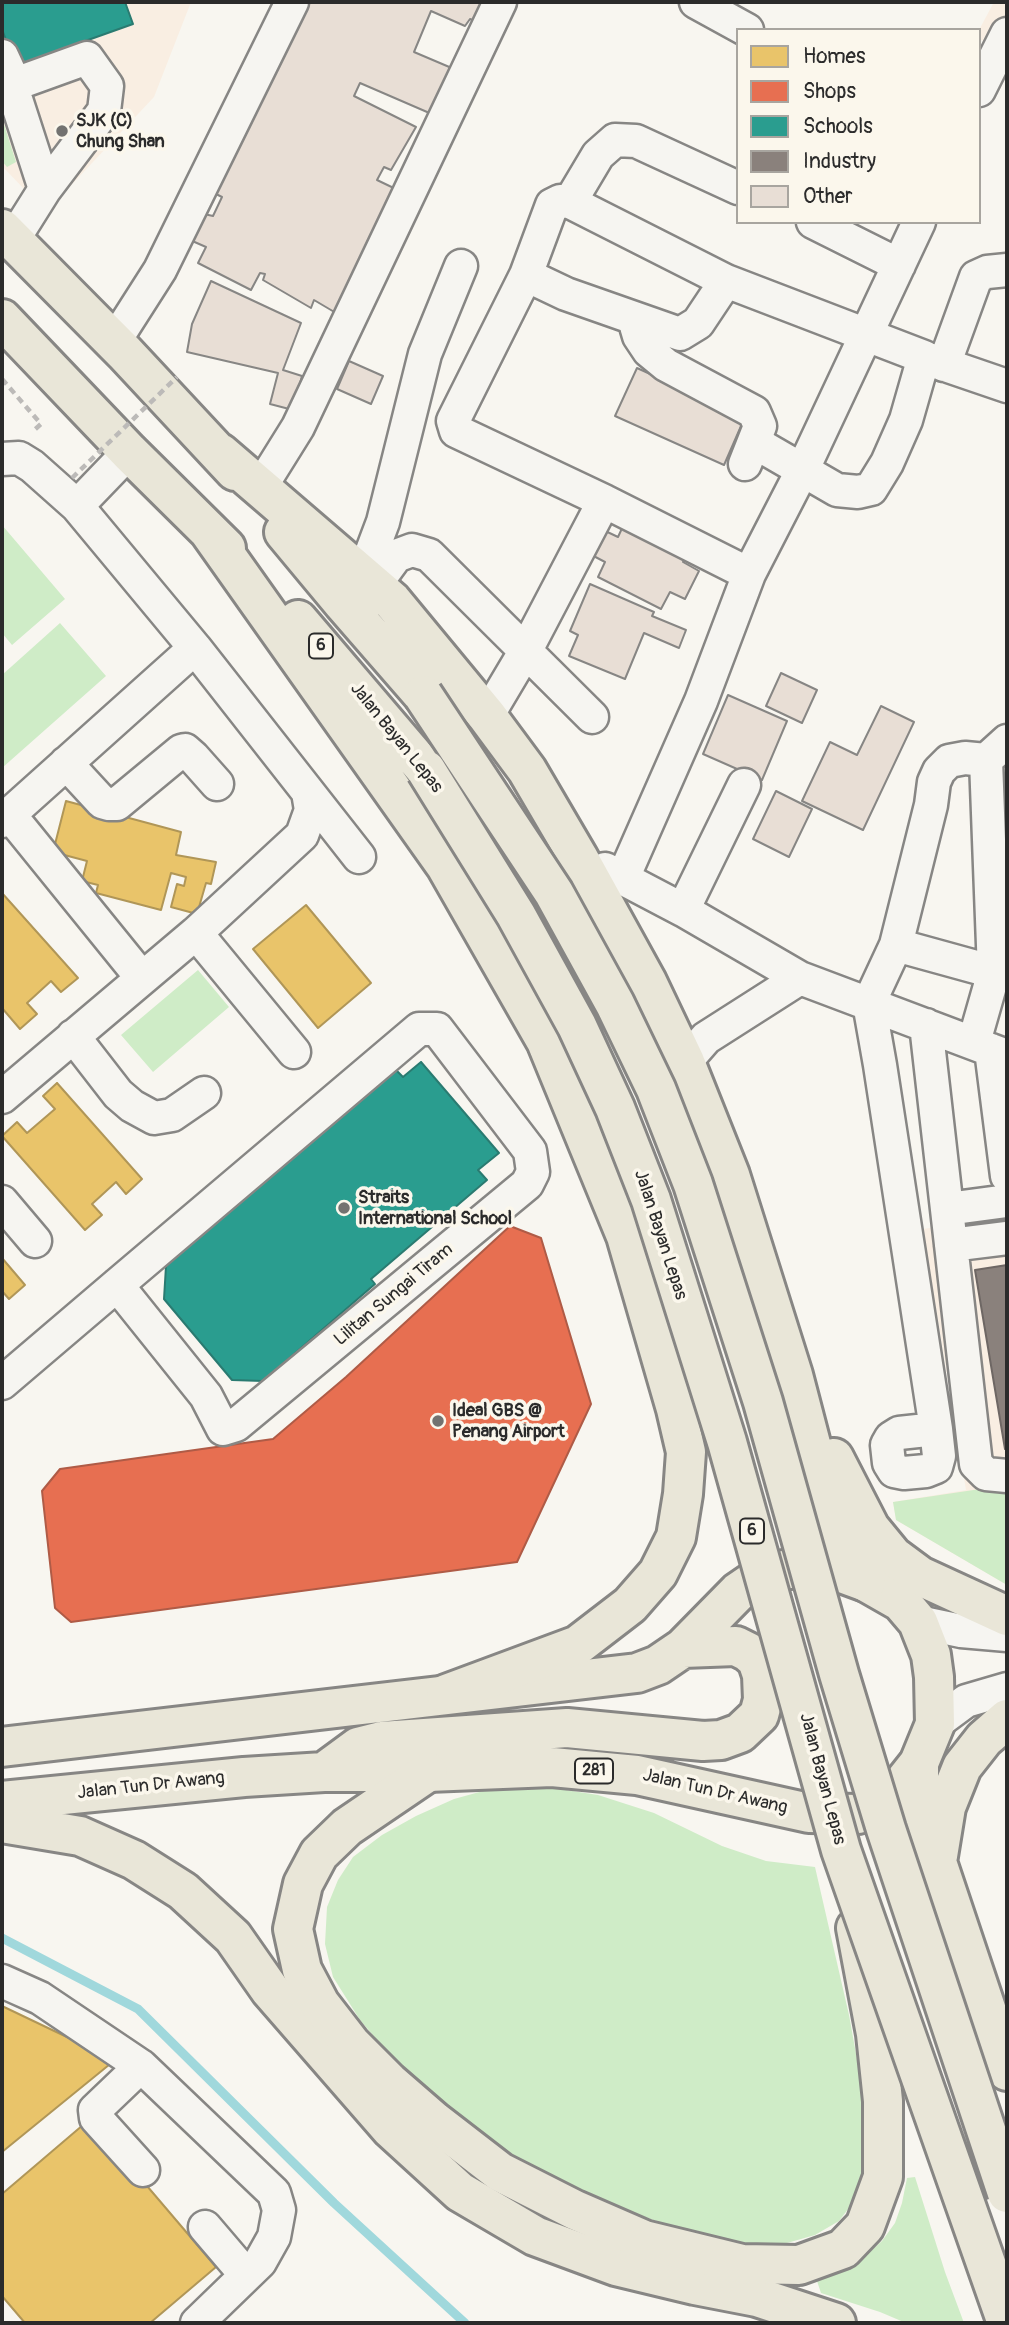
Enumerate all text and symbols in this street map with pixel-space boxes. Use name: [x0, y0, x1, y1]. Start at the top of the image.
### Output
legend: [736, 28, 981, 224]
text: Homes: [803, 43, 865, 70]
text: Shops: [803, 78, 856, 105]
place label: SJK (C) Chung Shan: [76, 110, 165, 152]
text: Schools: [803, 113, 873, 140]
marker: SJK (C) Chung Shan: [54, 123, 70, 139]
text: Industry: [803, 148, 876, 175]
text: Other: [803, 183, 853, 210]
road number: 6: [309, 634, 333, 659]
street label: Jalan Bayan Lepas: [345, 679, 447, 797]
street label: Jalan Bayan Lepas: [629, 1167, 691, 1303]
place label: Straits International School: [358, 1187, 512, 1230]
marker: Straits International School: [336, 1200, 352, 1216]
street label: Lilitan Sungai Tiram: [330, 1239, 458, 1351]
place label: Ideal GBS @ Penang Airport: [452, 1400, 565, 1442]
marker: Ideal GBS @ Penang Airport: [430, 1413, 446, 1429]
road number: 6: [740, 1518, 764, 1544]
street label: Jalan Bayan Lepas: [794, 1711, 850, 1847]
road number: 281: [575, 1758, 613, 1784]
street label: Jalan Tun Dr Awang: [641, 1765, 789, 1819]
street label: Jalan Tun Dr Awang: [76, 1768, 226, 1804]

